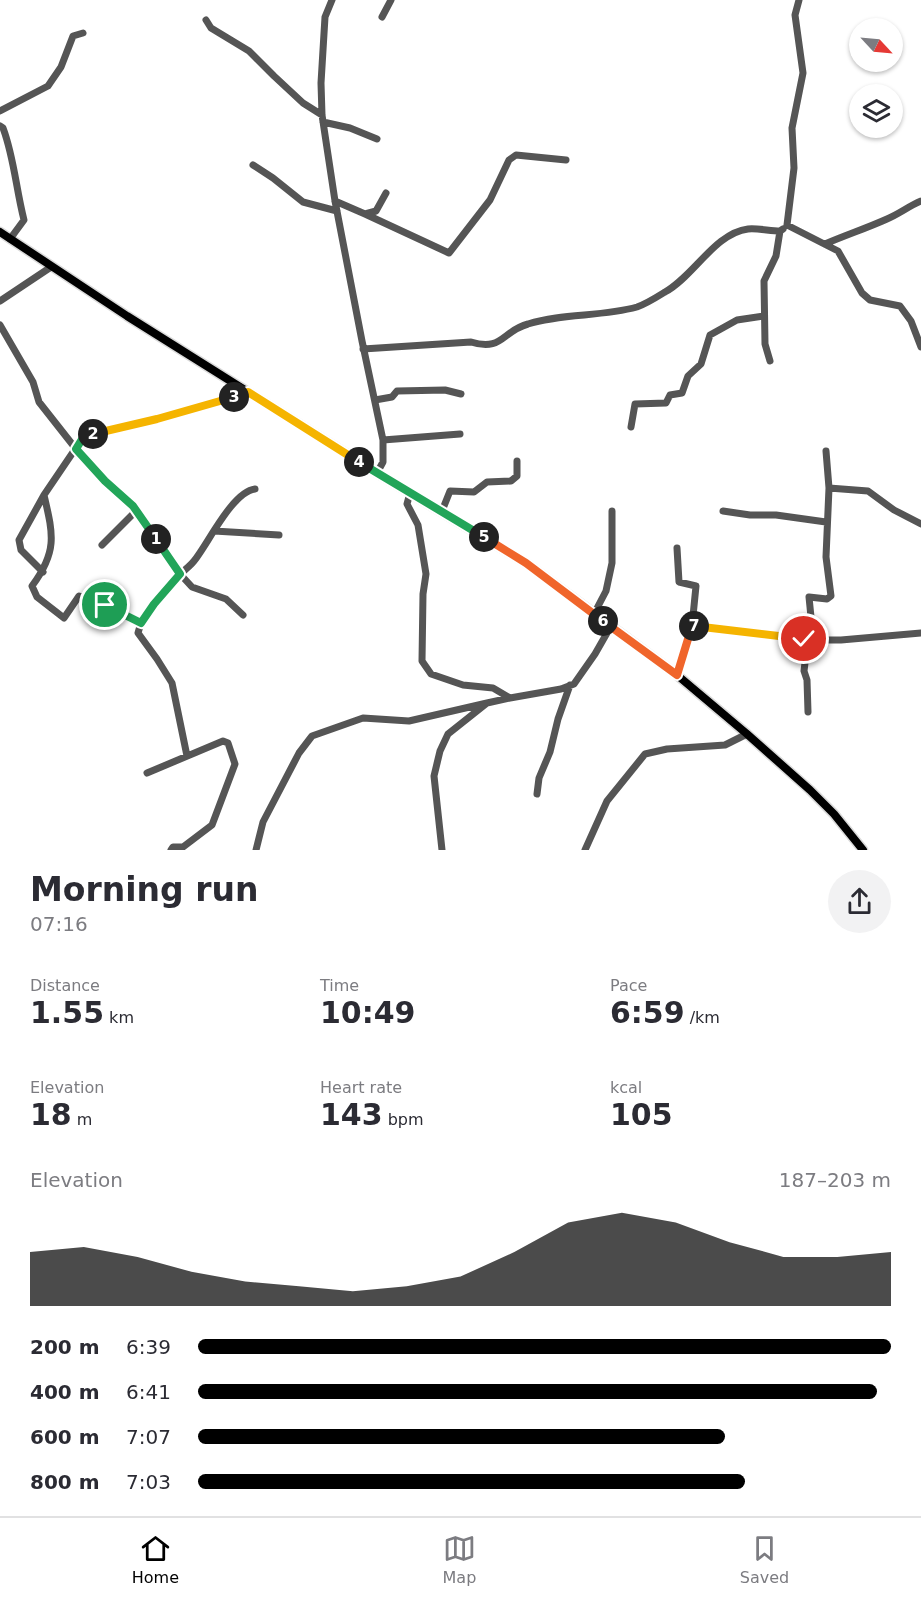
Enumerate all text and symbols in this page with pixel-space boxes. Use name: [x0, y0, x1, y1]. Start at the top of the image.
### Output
north arrow: [849, 18, 903, 72]
map controls: [849, 18, 903, 138]
button: layers: [849, 84, 903, 138]
pin: 3: [219, 382, 249, 412]
text: 3: [228, 387, 240, 406]
pin: 2: [78, 419, 108, 449]
text: 2: [87, 424, 99, 443]
pin: 4: [344, 447, 374, 477]
text: 4: [353, 452, 365, 471]
pin: 5: [469, 522, 499, 552]
pin: 1: [141, 524, 171, 554]
text: 5: [478, 527, 490, 546]
text: 1: [150, 529, 162, 548]
pin: [79, 579, 130, 630]
icon: arrive: [88, 588, 121, 621]
pin: 6: [588, 606, 618, 636]
text: 6: [597, 611, 609, 630]
pin: 7: [679, 611, 709, 641]
pin: [778, 613, 829, 664]
text: 7: [688, 616, 700, 635]
icon: check: [787, 622, 820, 655]
text: Morning run: [30, 870, 258, 909]
button: share: [828, 870, 891, 933]
text: 07:16: [30, 912, 88, 936]
text: Distance: [30, 976, 100, 995]
text: Time: [320, 976, 359, 995]
text: Pace: [610, 976, 647, 995]
text: 1.55: [30, 995, 104, 1030]
text: 10:49: [320, 995, 416, 1030]
text: 6:59: [610, 995, 685, 1030]
text: km: [104, 1008, 134, 1027]
text: /km: [685, 1008, 720, 1027]
text: Elevation: [30, 1078, 104, 1097]
text: Heart rate: [320, 1078, 402, 1097]
text: kcal: [610, 1078, 642, 1097]
text: 18: [30, 1097, 72, 1132]
text: 143: [320, 1097, 383, 1132]
text: 105: [610, 1097, 673, 1132]
text: m: [72, 1110, 92, 1129]
text: bpm: [383, 1110, 424, 1129]
text: Elevation: [30, 1168, 123, 1192]
text: 187–203 m: [779, 1168, 891, 1192]
text: 200 m: [30, 1335, 100, 1359]
text: 6:39: [126, 1335, 171, 1359]
text: 400 m: [30, 1380, 100, 1404]
text: 6:41: [126, 1380, 171, 1404]
text: 600 m: [30, 1425, 100, 1449]
text: 7:07: [126, 1425, 171, 1449]
text: 800 m: [30, 1470, 100, 1494]
text: 7:03: [126, 1470, 171, 1494]
tab: Home: [132, 1532, 179, 1587]
tab: Map: [443, 1532, 476, 1587]
tab: Saved: [740, 1532, 789, 1587]

